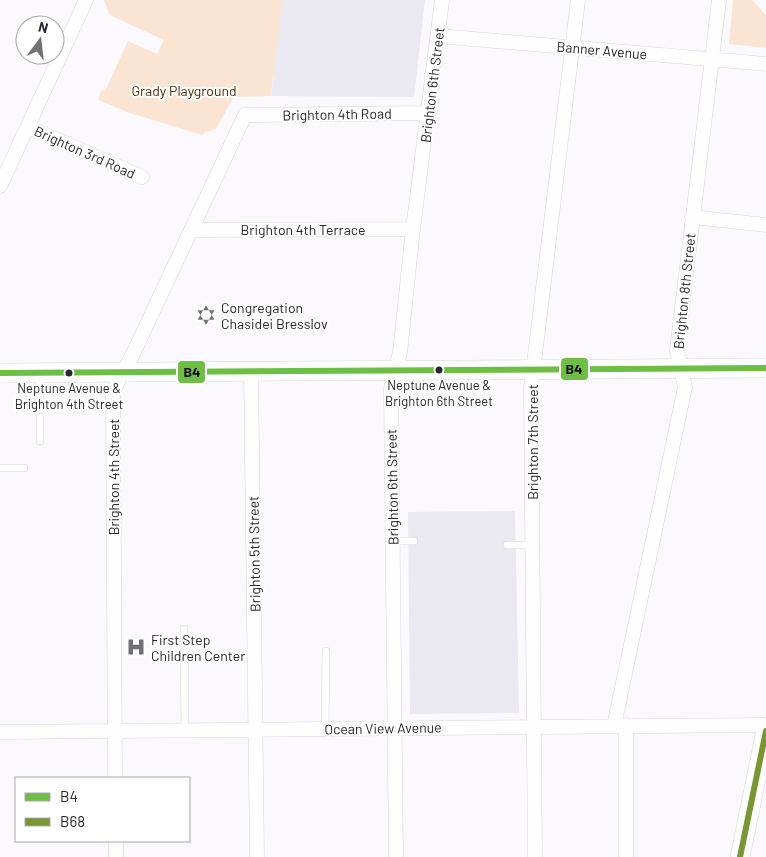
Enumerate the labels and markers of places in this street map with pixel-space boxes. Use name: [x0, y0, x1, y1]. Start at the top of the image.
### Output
place label: Congregation Chasidei Bresslov: [221, 299, 328, 332]
synagogue icon: Congregation Chasidei Bresslov: [195, 304, 217, 326]
marker: Neptune Avenue & Brighton 6th Street: [434, 365, 444, 375]
marker: Neptune Avenue & Brighton 4th Street: [64, 368, 74, 378]
place label: Neptune Avenue & Brighton 6th Street: [385, 377, 493, 409]
place label: Neptune Avenue & Brighton 4th Street: [15, 380, 123, 412]
place label: First Step Children Center: [151, 631, 245, 664]
hospital icon: First Step Children Center: [125, 636, 147, 658]

